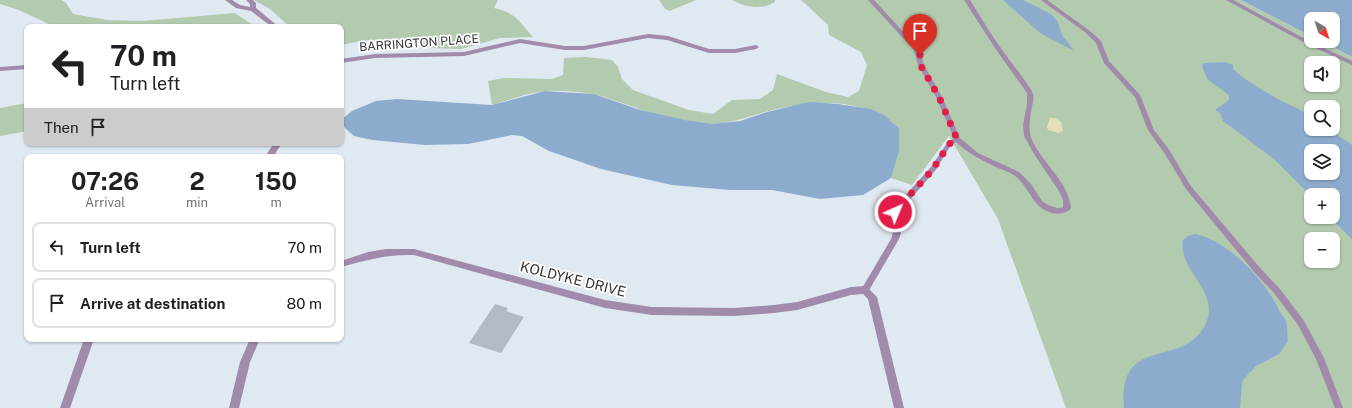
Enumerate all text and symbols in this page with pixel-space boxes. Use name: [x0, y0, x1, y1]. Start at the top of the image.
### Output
north arrow: [1304, 12, 1340, 48]
map controls: [1304, 12, 1340, 268]
pin: [903, 14, 937, 55]
icon: arrive: [909, 20, 931, 42]
street label: BARRINGTON PLACE: [359, 32, 479, 54]
text: 70 m: [110, 39, 177, 72]
icon: left: [44, 40, 96, 92]
button: sound: [1304, 56, 1340, 92]
text: Turn left: [110, 73, 180, 94]
button: search: [1304, 100, 1340, 136]
icon: arrive: [87, 116, 109, 138]
text: Then: [44, 119, 79, 136]
button: layers: [1304, 144, 1340, 180]
text: 07:26: [71, 167, 139, 195]
text: 2: [189, 167, 205, 195]
text: 150: [255, 167, 297, 195]
button: +: [1304, 188, 1340, 224]
position arrow: [874, 191, 916, 233]
text: Arrival: [85, 195, 125, 210]
text: min: [186, 195, 208, 210]
text: m: [270, 195, 282, 210]
button: −: [1304, 232, 1340, 268]
icon: left: [46, 236, 68, 258]
text: Turn left: [80, 239, 141, 256]
text: 70 m: [287, 239, 322, 256]
street label: KOLDYKE DRIVE: [518, 258, 628, 300]
icon: arrive: [46, 292, 68, 314]
text: Arrive at destination: [80, 295, 225, 312]
text: 80 m: [287, 295, 322, 312]

